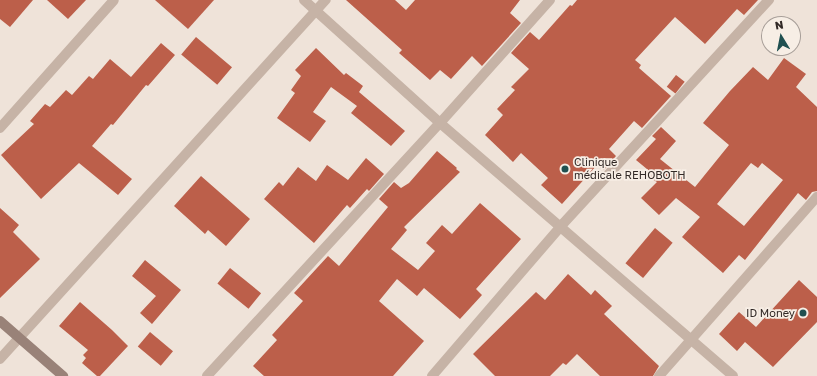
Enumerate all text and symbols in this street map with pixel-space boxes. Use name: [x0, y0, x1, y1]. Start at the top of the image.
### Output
north arrow: [761, 16, 801, 56]
text: N: [774, 18, 784, 32]
place label: Clinique médicale REHOBOTH: [574, 156, 686, 182]
marker: Clinique médicale REHOBOTH: [559, 163, 571, 175]
place label: ID Money: [746, 306, 795, 320]
marker: ID Money: [798, 308, 808, 318]

